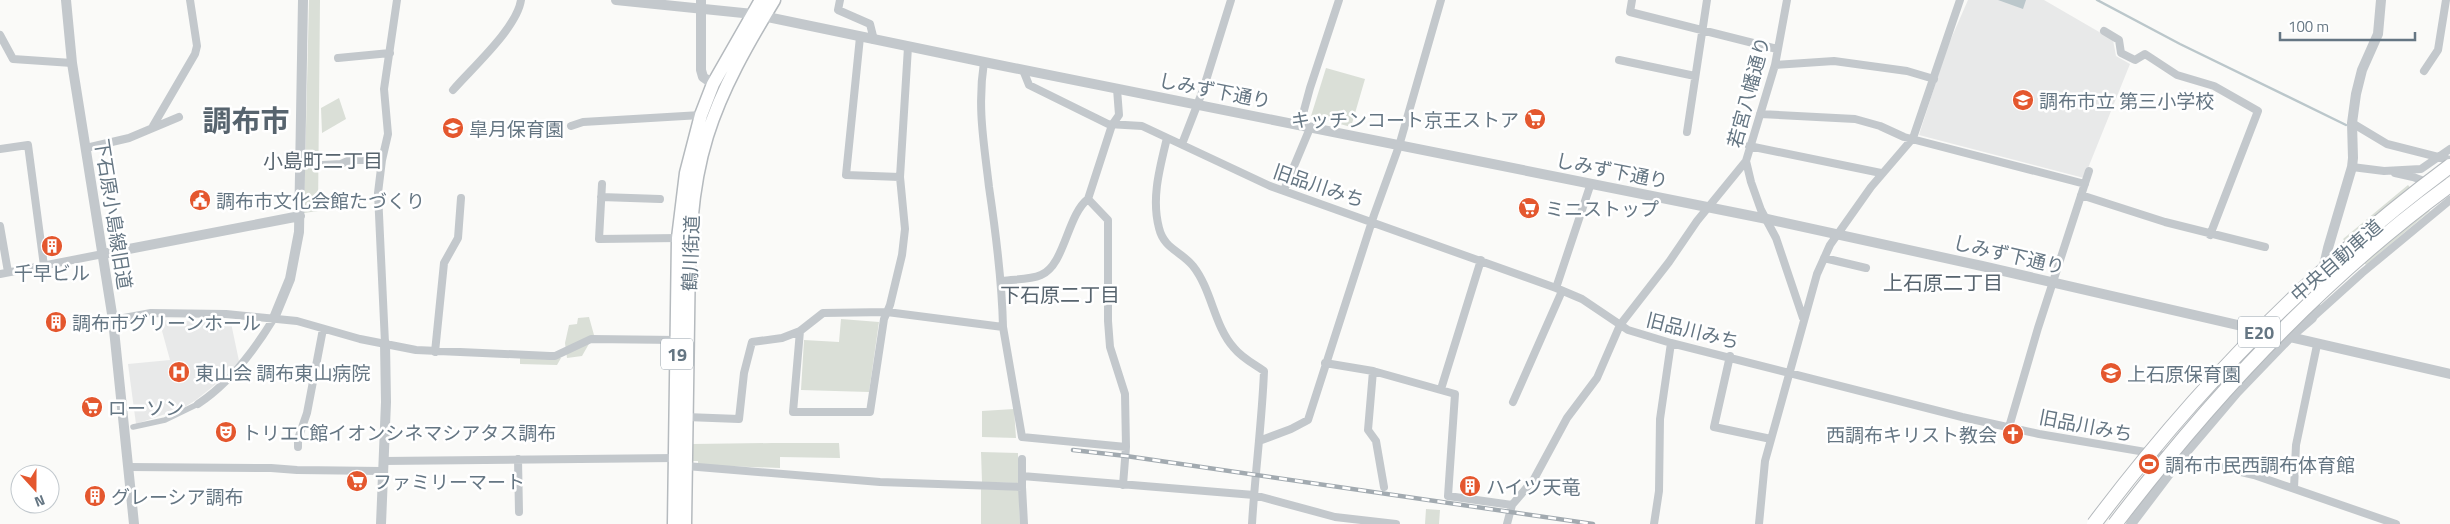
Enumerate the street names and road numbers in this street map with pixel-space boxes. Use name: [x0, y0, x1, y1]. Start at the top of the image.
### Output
street label: 若宮八幡通り: [1719, 33, 1777, 151]
street label: しみず下通り: [1156, 65, 1274, 115]
street label: 下石原小島線旧道: [88, 137, 140, 291]
street label: しみず下通り: [1553, 145, 1671, 195]
street label: 旧品川みち: [1269, 156, 1369, 214]
street label: 中央自動車道: [2283, 212, 2389, 308]
street label: 鶴川街道: [674, 215, 706, 291]
street label: しみず下通り: [1950, 227, 2068, 281]
street label: 旧品川みち: [1643, 304, 1743, 356]
road number: E20: [2238, 316, 2280, 348]
road number: 19: [661, 338, 693, 369]
street label: 旧品川みち: [2037, 402, 2135, 448]

